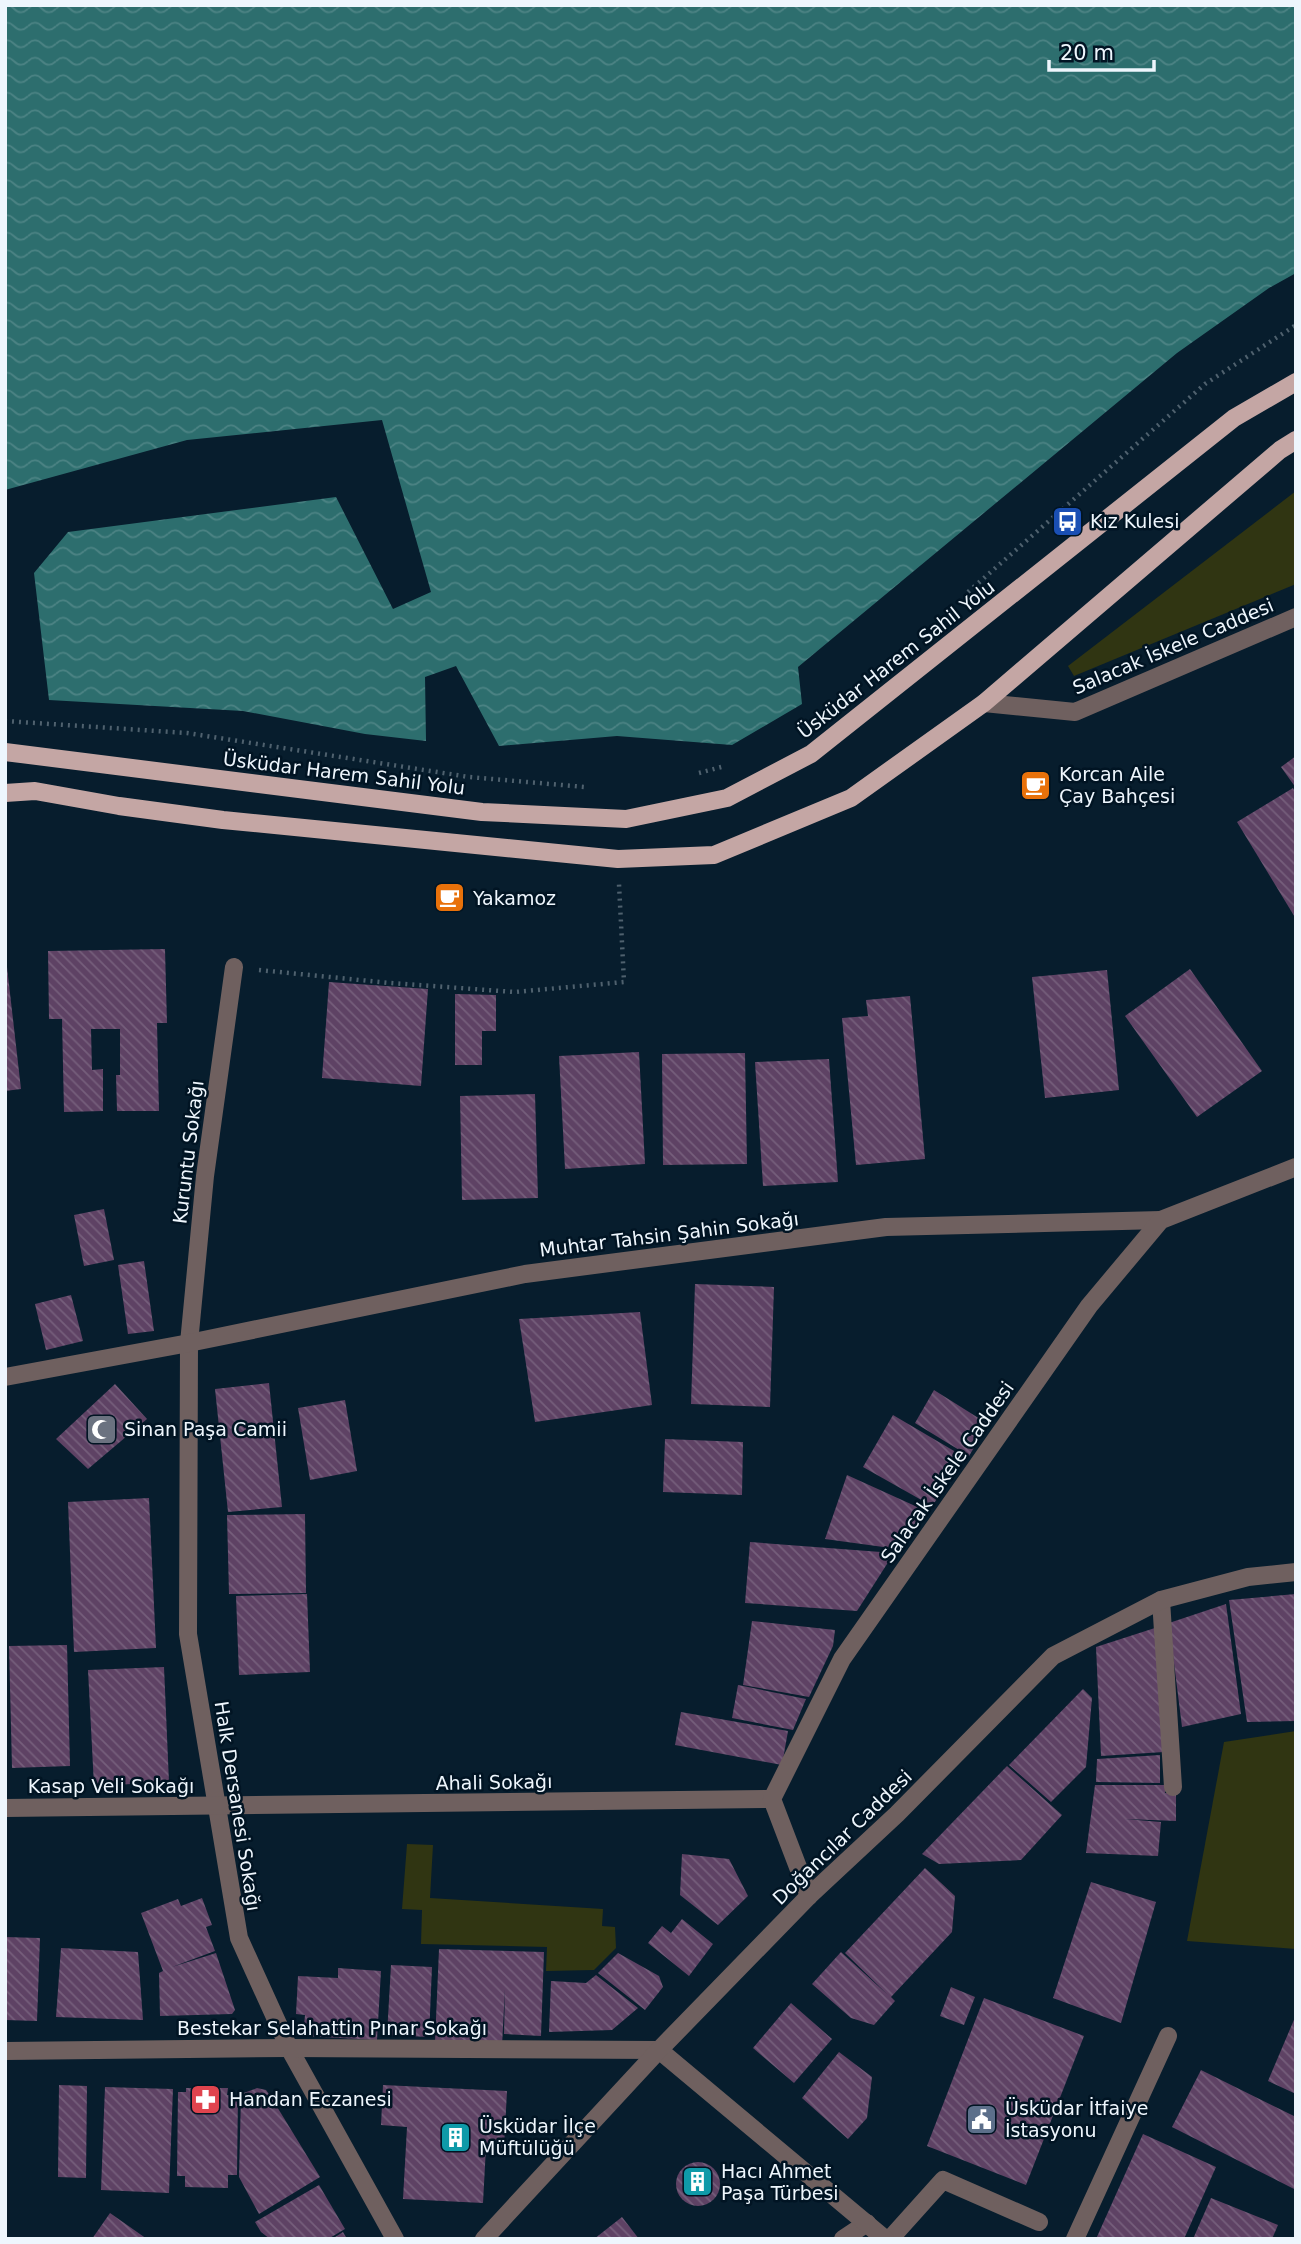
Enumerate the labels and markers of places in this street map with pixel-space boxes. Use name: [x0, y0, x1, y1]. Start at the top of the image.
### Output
bus stop icon: Kız Kulesi: [1050, 504, 1084, 538]
place label: Kız Kulesi: [1090, 510, 1179, 532]
place label: Korcan Aile Çay Bahçesi: [1059, 763, 1175, 807]
cafe icon: Korcan Aile Çay Bahçesi: [1019, 768, 1053, 802]
cafe icon: Yakamoz: [433, 881, 467, 915]
place label: Yakamoz: [472, 887, 556, 909]
mosque icon: Sinan Paşa Camii: [84, 1412, 118, 1446]
place label: Sinan Paşa Camii: [124, 1418, 287, 1440]
pharmacy icon: Handan Eczanesi: [189, 2082, 223, 2116]
place label: Handan Eczanesi: [229, 2088, 392, 2110]
place label: Üsküdar İtfaiye İstasyonu: [1005, 2097, 1148, 2141]
public building icon: Üsküdar İtfaiye İstasyonu: [965, 2102, 999, 2136]
place label: Üsküdar İlçe Müftülüğü: [479, 2115, 596, 2159]
building icon: Üsküdar İlçe Müftülüğü: [439, 2120, 473, 2154]
place label: Hacı Ahmet Paşa Türbesi: [721, 2160, 839, 2204]
building icon: Hacı Ahmet Paşa Türbesi: [681, 2165, 715, 2199]

